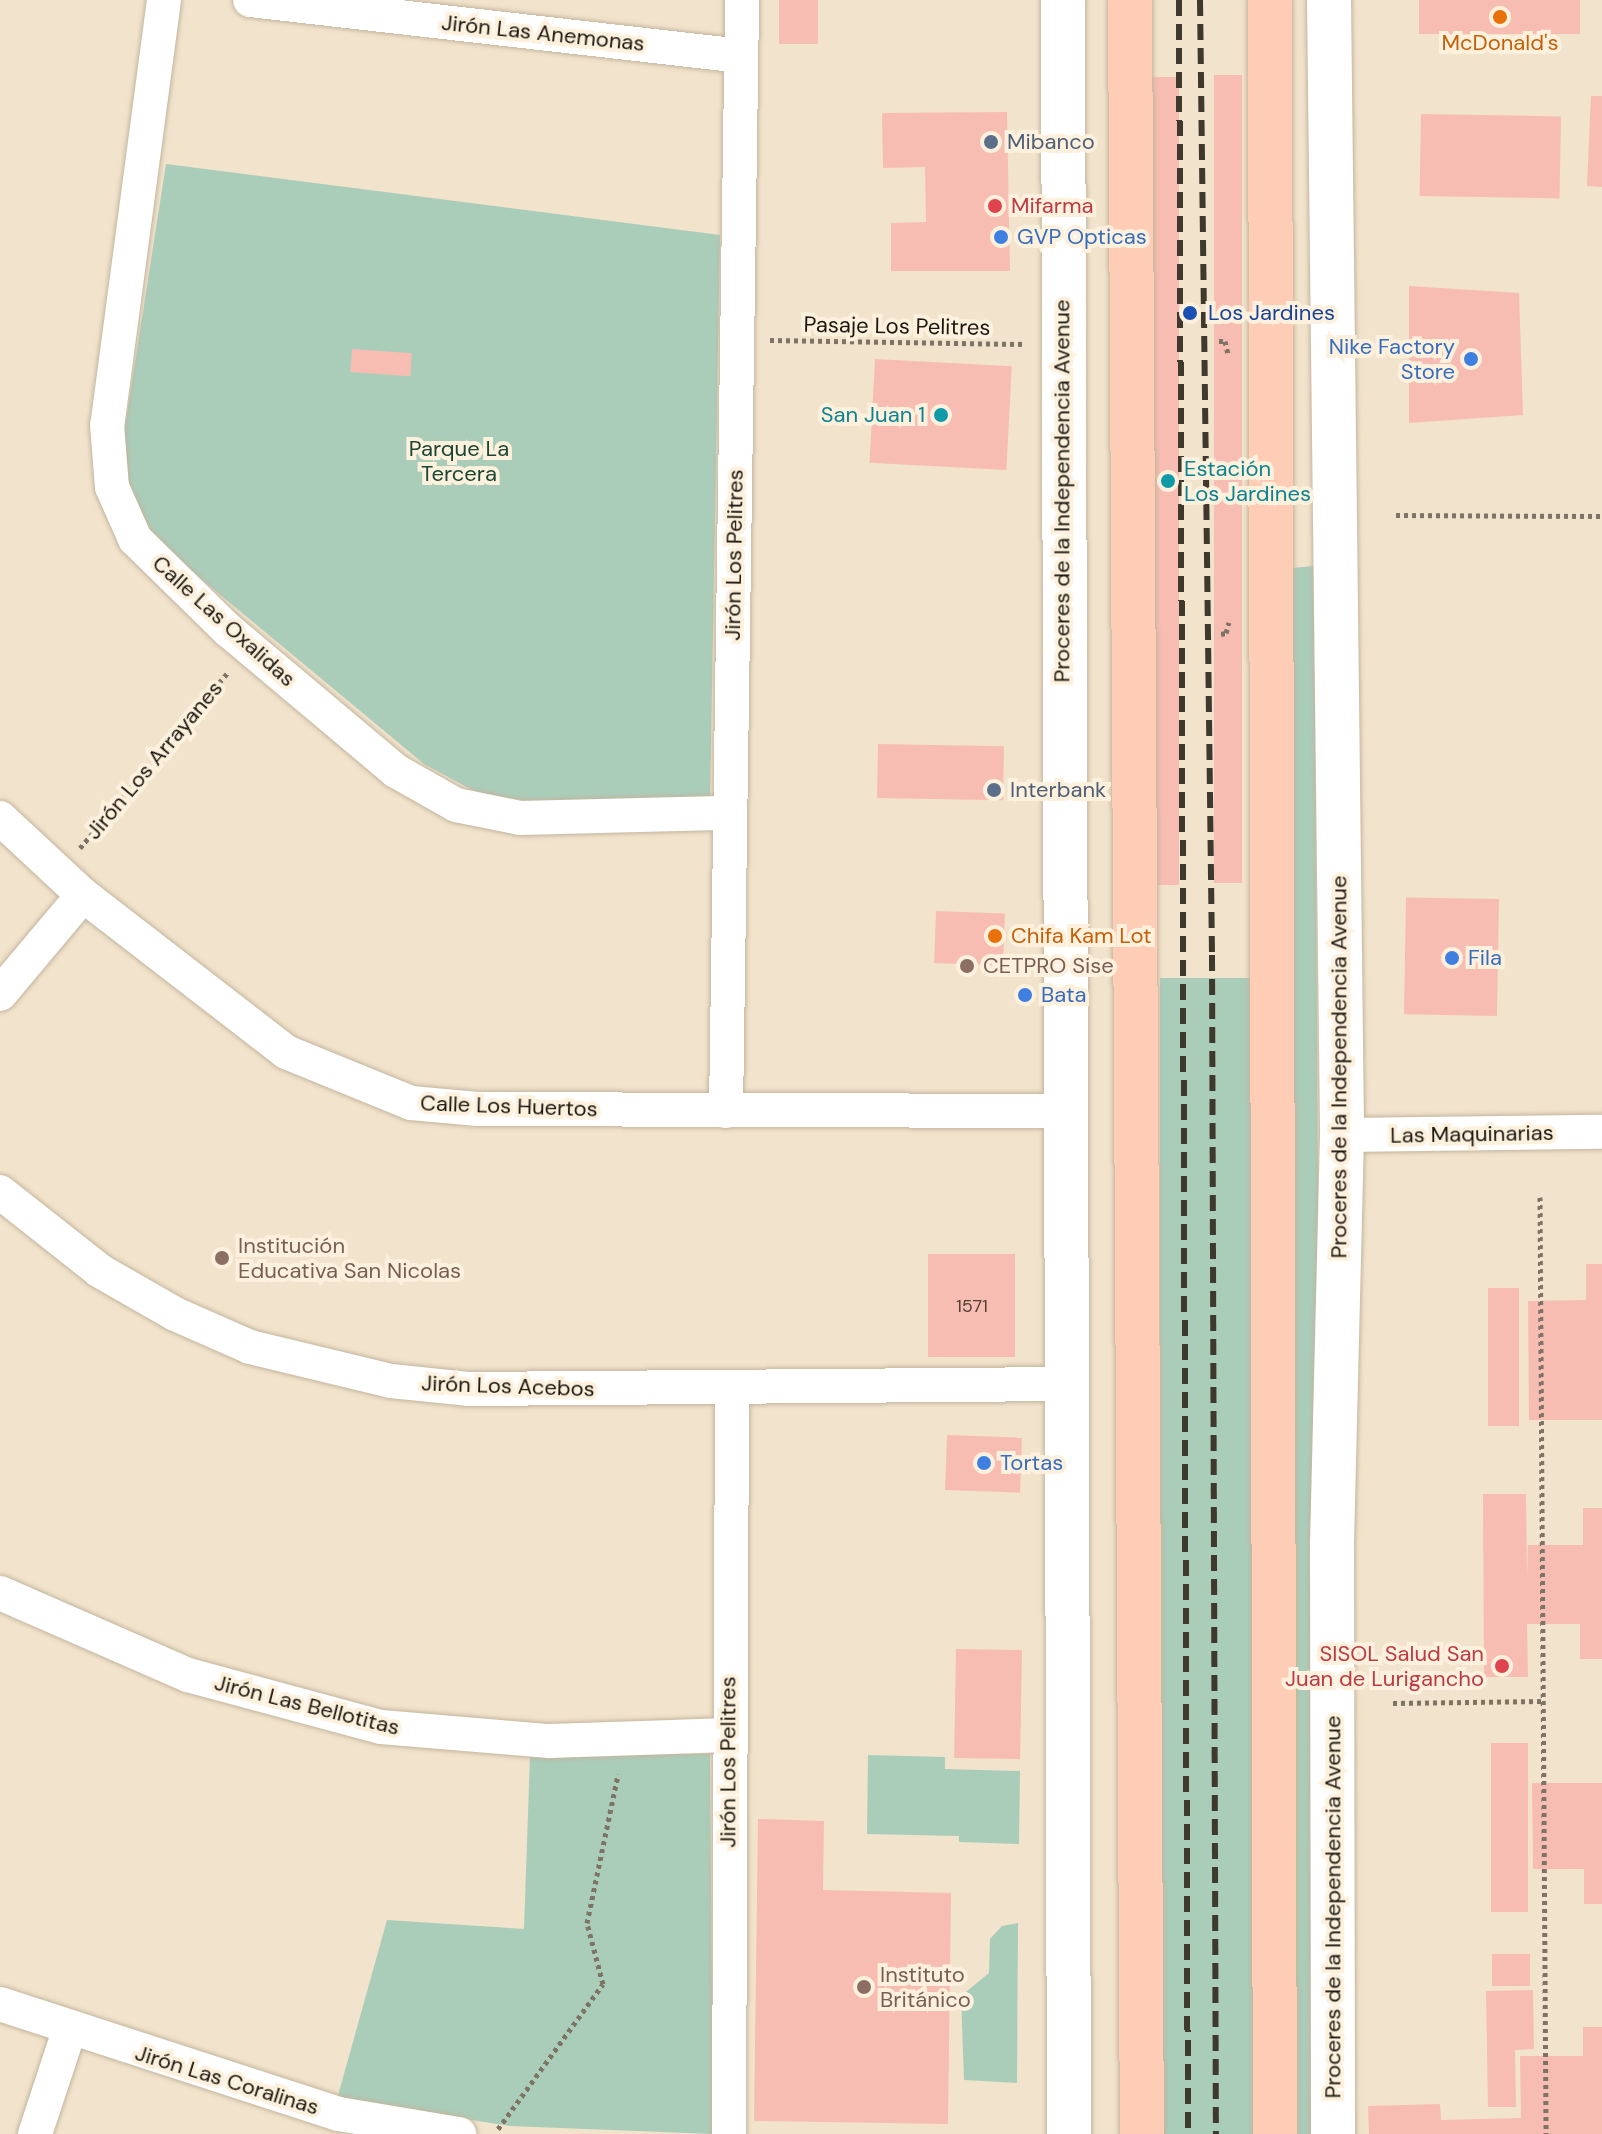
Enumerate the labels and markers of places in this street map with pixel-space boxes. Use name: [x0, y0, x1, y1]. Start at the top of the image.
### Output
marker: McDonald's: [1491, 8, 1509, 26]
place label: McDonald's: [1441, 30, 1559, 56]
place label: Mibanco: [1007, 129, 1095, 155]
marker: Mibanco: [982, 133, 1000, 151]
place label: Mifarma: [1011, 193, 1093, 219]
marker: Mifarma: [986, 197, 1004, 215]
place label: GVP Opticas: [1017, 224, 1147, 250]
marker: GVP Opticas: [992, 228, 1010, 246]
place label: Los Jardines: [1208, 300, 1335, 326]
marker: Los Jardines: [1179, 302, 1201, 324]
place label: Nike Factory Store: [1329, 333, 1455, 384]
marker: Nike Factory Store: [1462, 350, 1480, 368]
place label: San Juan 1: [821, 402, 925, 428]
marker: San Juan 1: [932, 406, 950, 424]
place label: Estación Los Jardines: [1184, 455, 1311, 506]
marker: Estación Los Jardines: [1159, 472, 1177, 490]
place label: Interbank: [1010, 777, 1106, 803]
marker: Interbank: [985, 781, 1003, 799]
place label: Chifa Kam Lot: [1011, 923, 1152, 949]
marker: Chifa Kam Lot: [986, 927, 1004, 945]
place label: Fila: [1468, 945, 1502, 971]
marker: Fila: [1443, 949, 1461, 967]
place label: CETPRO Sise: [983, 953, 1114, 979]
marker: CETPRO Sise: [958, 957, 976, 975]
place label: Bata: [1041, 982, 1087, 1008]
marker: Bata: [1016, 986, 1034, 1004]
place label: Institución Educativa San Nicolas: [238, 1232, 461, 1284]
marker: Institución Educativa San Nicolas: [213, 1249, 231, 1267]
place label: Tortas: [1000, 1450, 1063, 1476]
marker: Tortas: [975, 1454, 993, 1472]
place label: SISOL Salud San Juan de Lurigancho: [1285, 1640, 1484, 1692]
marker: SISOL Salud San Juan de Lurigancho: [1491, 1655, 1513, 1677]
place label: Instituto Británico: [880, 1961, 971, 2012]
marker: Instituto Británico: [855, 1978, 873, 1996]

